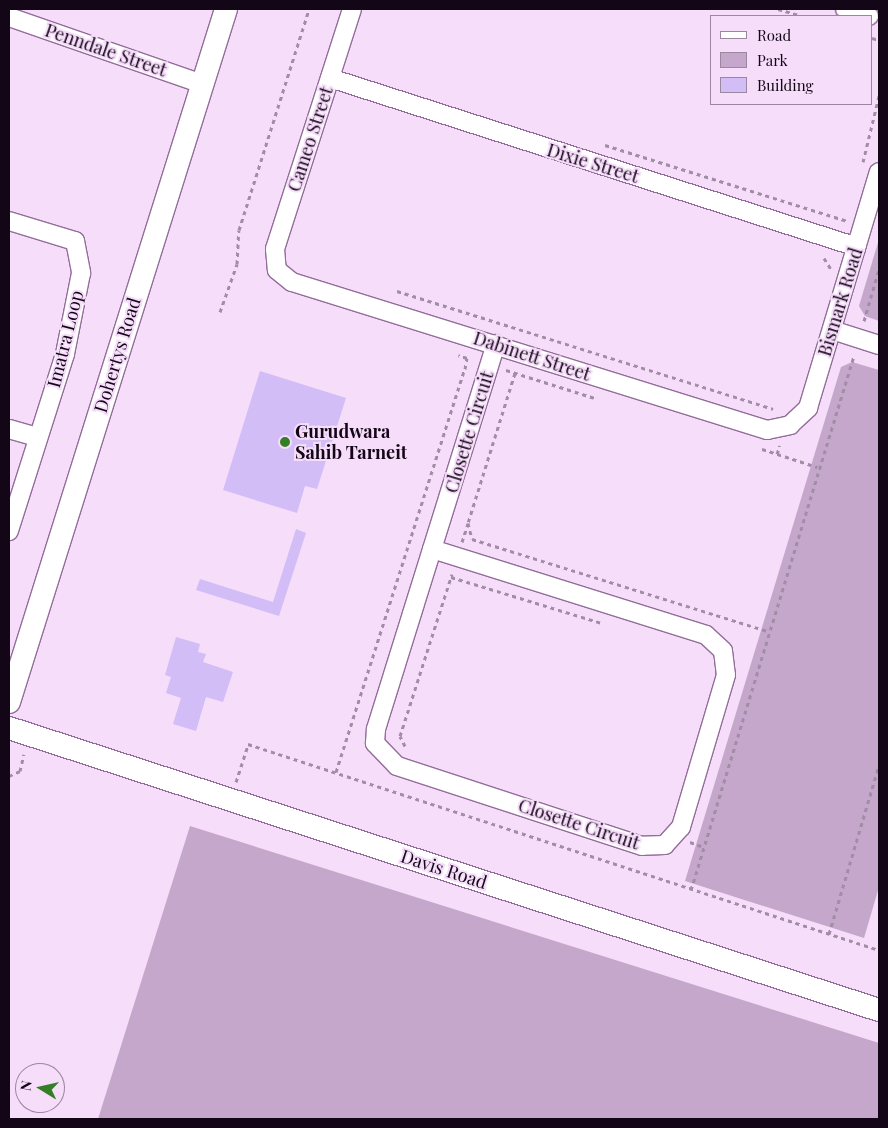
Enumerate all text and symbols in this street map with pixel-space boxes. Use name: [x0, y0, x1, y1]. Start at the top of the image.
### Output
legend: [710, 15, 873, 105]
street label: Penndale Street: [42, 19, 170, 81]
text: Road: [757, 25, 791, 45]
text: Park: [757, 50, 788, 70]
text: Building: [757, 75, 813, 95]
street label: Cameo Street: [283, 84, 337, 194]
street label: Dixie Street: [545, 139, 641, 187]
street label: Bismark Road: [813, 245, 867, 359]
street label: Imatra Loop: [42, 288, 88, 390]
street label: Dohertys Road: [89, 295, 145, 415]
street label: Dabinett Street: [471, 327, 593, 385]
street label: Closette Circuit: [440, 369, 498, 495]
place label: Gurudwara Sahib Tarneit: [295, 421, 408, 464]
marker: Gurudwara Sahib Tarneit: [279, 436, 291, 448]
street label: Closette Circuit: [516, 794, 642, 854]
street label: Davis Road: [398, 845, 490, 893]
north arrow: [15, 1063, 65, 1113]
text: N: [16, 1079, 36, 1092]

